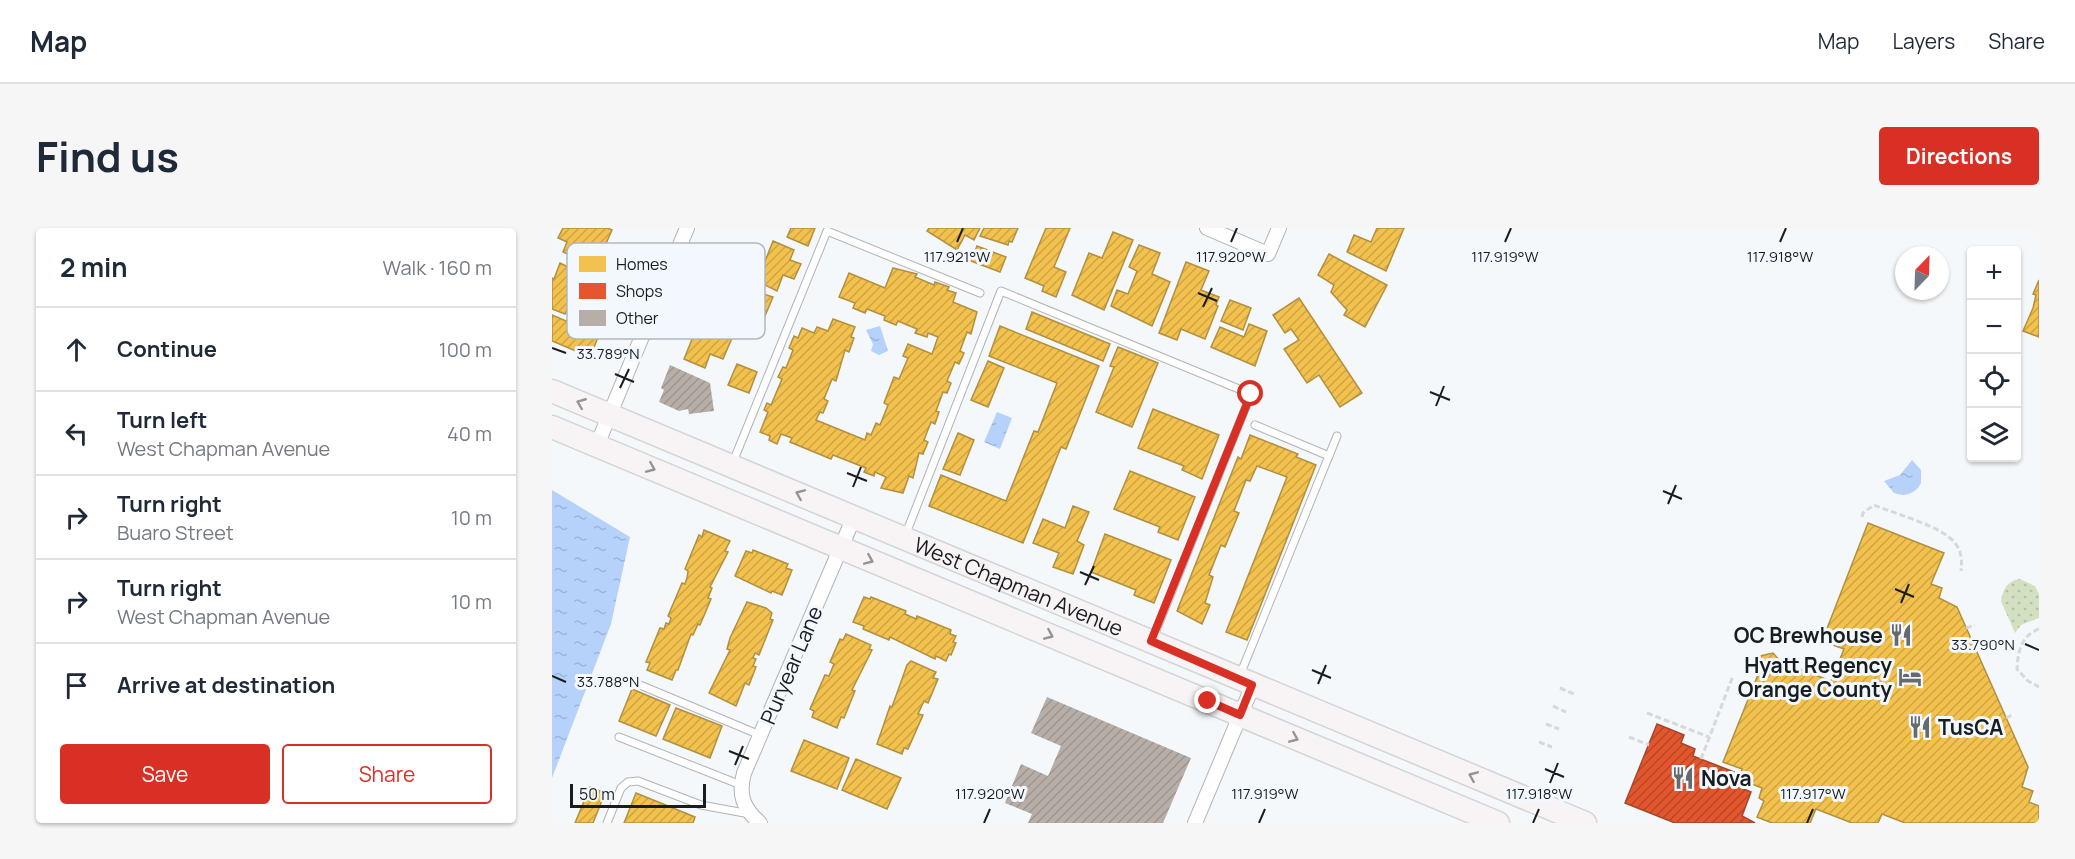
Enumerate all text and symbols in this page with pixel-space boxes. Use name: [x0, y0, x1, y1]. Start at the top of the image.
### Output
text: Map: [30, 22, 87, 60]
text: Map: [1818, 27, 1859, 55]
text: Layers: [1892, 27, 1955, 55]
text: Share: [1988, 27, 2045, 55]
text: Find us: [36, 127, 179, 185]
button: Directions: [1879, 127, 2039, 185]
legend: [567, 243, 765, 339]
text: 117.921°W: [924, 246, 990, 267]
text: 117.920°W: [1196, 246, 1266, 267]
text: 117.919°W: [1471, 246, 1539, 267]
text: 117.918°W: [1747, 246, 1813, 267]
north arrow: [1895, 246, 1949, 300]
map controls: [1967, 246, 2021, 462]
button: +: [1967, 246, 2021, 300]
text: 2 min: [60, 249, 128, 285]
text: Homes: [616, 253, 668, 275]
text: Walk · 160 m: [383, 254, 492, 281]
text: Shops: [616, 280, 663, 302]
button: −: [1967, 300, 2021, 354]
text: Other: [616, 307, 659, 329]
icon: ahead: [60, 333, 93, 366]
text: Continue: [117, 334, 217, 364]
text: 100 m: [439, 336, 492, 363]
text: 33.789°N: [577, 343, 639, 364]
button: locate: [1967, 354, 2021, 408]
route start: [1237, 380, 1263, 406]
one-way arrow: [577, 398, 588, 410]
text: Turn left: [117, 405, 207, 435]
button: layers: [1967, 408, 2021, 462]
icon: left: [60, 417, 93, 450]
text: 40 m: [447, 420, 492, 447]
text: West Chapman Avenue: [117, 435, 330, 462]
one-way arrow: [644, 461, 655, 473]
text: Turn right: [117, 489, 222, 519]
one-way arrow: [795, 489, 806, 501]
icon: right: [60, 501, 93, 534]
text: 10 m: [451, 504, 492, 531]
text: Buaro Street: [117, 519, 234, 546]
street label: West Chapman Avenue: [910, 530, 1128, 642]
one-way arrow: [863, 553, 874, 565]
text: Turn right: [117, 573, 222, 603]
icon: right: [60, 585, 93, 618]
text: 10 m: [451, 588, 492, 615]
street label: Puryear Lane: [754, 602, 828, 728]
text: West Chapman Avenue: [117, 603, 330, 630]
place label: OC Brewhouse: [1734, 621, 1883, 649]
restaurant icon: OC Brewhouse: [1888, 622, 1914, 648]
one-way arrow: [1043, 628, 1054, 640]
text: 33.790°N: [1951, 634, 2015, 655]
place label: Hyatt Regency Orange County: [1738, 651, 1892, 703]
hotel icon: Hyatt Regency Orange County: [1897, 664, 1923, 690]
icon: arrive: [60, 669, 93, 702]
text: Arrive at destination: [117, 670, 335, 700]
text: 33.788°N: [577, 671, 639, 692]
route end: [1194, 687, 1220, 713]
place label: TusCA: [1938, 713, 2003, 741]
restaurant icon: TusCA: [1907, 714, 1933, 740]
one-way arrow: [1287, 731, 1298, 743]
button: Save: [60, 744, 270, 804]
button: Share: [282, 744, 492, 804]
place label: Nova: [1701, 764, 1752, 792]
restaurant icon: Nova: [1670, 765, 1696, 791]
one-way arrow: [1468, 771, 1479, 783]
scale bar: [570, 781, 706, 808]
text: 50 m: [579, 783, 615, 805]
text: 117.920°W: [955, 783, 1025, 804]
text: 117.919°W: [1231, 783, 1299, 804]
text: 117.918°W: [1506, 783, 1572, 804]
text: 117.917°W: [1780, 783, 1846, 804]

